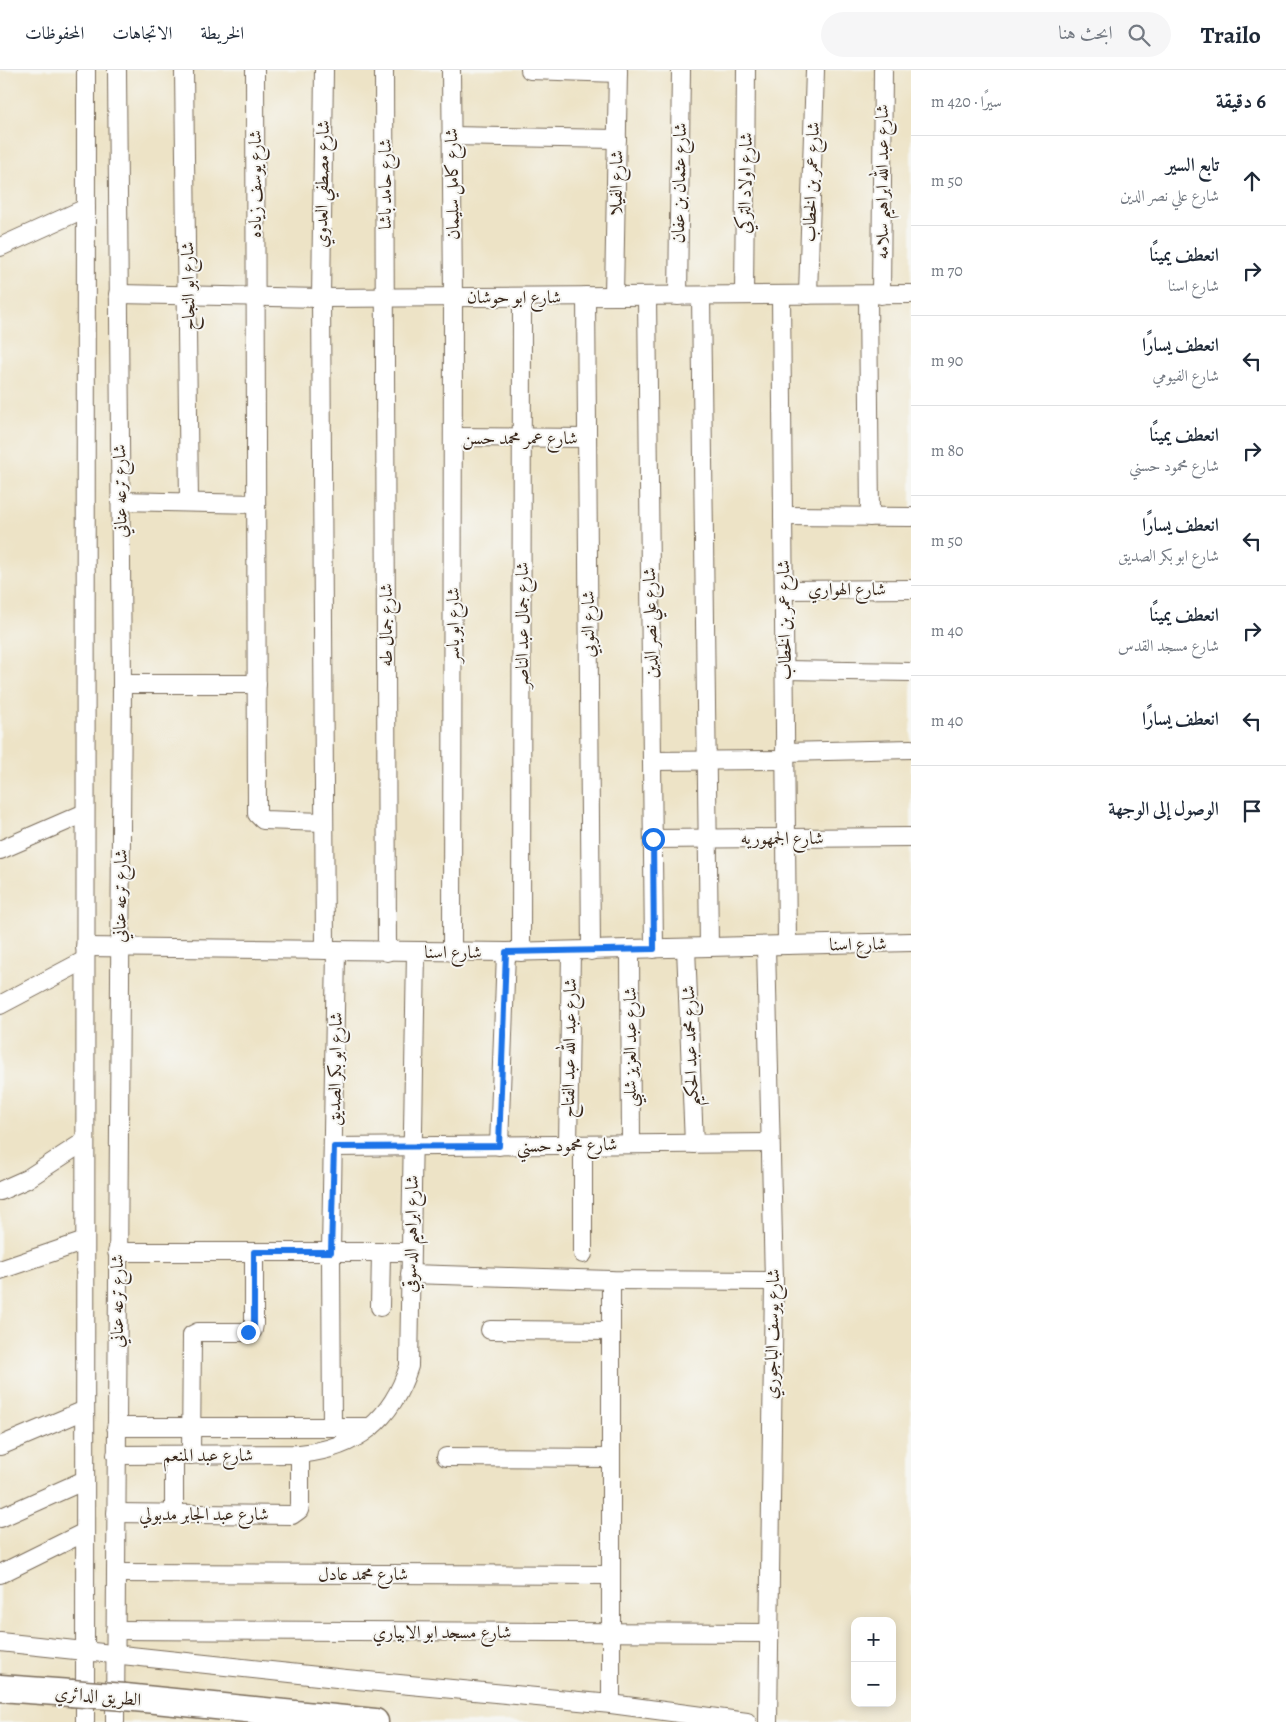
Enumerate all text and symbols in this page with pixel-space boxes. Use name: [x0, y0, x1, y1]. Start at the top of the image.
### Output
search box: [821, 12, 1171, 57]
text: Trailo: [1201, 19, 1261, 51]
text: ابحث هنا: [1058, 20, 1113, 46]
text: المحفوظات: [25, 21, 84, 45]
text: الاتجاهات: [112, 21, 172, 45]
text: الخريطة: [200, 21, 244, 45]
icon: search: [1125, 21, 1153, 49]
text: 6 دقيقة: [1216, 87, 1266, 115]
text: سيرًا · 420 m: [931, 91, 1002, 113]
street label: شارع عبد الله ابراهيم سلامه: [868, 104, 900, 260]
street label: شارع مصطفي العدوي: [309, 120, 341, 248]
street label: شارع عمر بن الخطاب: [797, 121, 828, 243]
street label: شارع عثمان بن عفان: [666, 122, 695, 244]
street label: شارع كامل سليمان: [439, 128, 468, 240]
street label: شارع يوسف زياده: [243, 130, 270, 238]
street label: شارع اولاد التركي: [732, 132, 761, 234]
street label: شارع حامد باشا: [373, 139, 400, 229]
street label: شارع الفيلا: [603, 150, 632, 216]
text: تابع السير: [1166, 152, 1219, 178]
icon: ahead: [1238, 167, 1266, 195]
text: 50 m: [931, 170, 963, 192]
text: شارع علي نصر الدين: [1120, 185, 1219, 207]
street label: شارع ابو النجاح: [175, 241, 205, 331]
text: انعطف يمينًا: [1149, 242, 1219, 268]
icon: right: [1238, 257, 1266, 285]
text: 70 m: [931, 260, 963, 282]
text: شارع اسنا: [1168, 275, 1219, 297]
street label: شارع ابو حوشان: [467, 285, 561, 312]
text: انعطف يسارًا: [1142, 332, 1219, 358]
icon: left: [1238, 347, 1266, 375]
text: 90 m: [931, 350, 963, 372]
text: شارع الفيومي: [1153, 365, 1219, 387]
text: انعطف يمينًا: [1149, 422, 1219, 448]
street label: شارع عمر محمد حسن: [462, 426, 578, 453]
icon: right: [1238, 437, 1266, 465]
text: 80 m: [931, 440, 964, 462]
street label: شارع ترعه عناني: [107, 444, 136, 538]
text: شارع محمود حسني: [1129, 455, 1219, 477]
text: انعطف يسارًا: [1142, 512, 1219, 538]
icon: left: [1238, 527, 1266, 555]
text: 50 m: [931, 530, 963, 552]
text: شارع ابو بكر الصديق: [1118, 545, 1219, 567]
street label: شارع عمر بن الخطاب: [771, 560, 800, 680]
street label: شارع جمال عبد الناصر: [510, 562, 537, 690]
street label: شارع علي نصر الدين: [637, 567, 668, 679]
street label: شارع الهواري: [808, 577, 886, 604]
street label: شارع جمال طه: [374, 583, 401, 667]
street label: شارع ابو ياسر: [441, 587, 468, 665]
street label: شارع النوبي: [576, 590, 603, 658]
text: انعطف يمينًا: [1149, 602, 1219, 628]
icon: right: [1238, 617, 1266, 645]
text: 40 m: [931, 620, 963, 642]
text: شارع مسجد القدس: [1118, 635, 1219, 657]
text: انعطف يسارًا: [1142, 706, 1219, 732]
icon: left: [1238, 707, 1266, 735]
text: 40 m: [931, 710, 963, 732]
text: الوصول إلى الوجهة: [1108, 796, 1219, 822]
icon: arrive: [1238, 797, 1266, 825]
street label: شارع الجمهوريه: [740, 826, 824, 853]
route start: [642, 828, 665, 851]
street label: شارع ترعه عناني: [107, 849, 136, 943]
street label: شارع اسنا: [829, 932, 887, 959]
street label: شارع اسنا: [424, 940, 482, 967]
street label: شارع عبد الله عبد الفتاح: [554, 978, 586, 1118]
street label: شارع محمد عبد الحكيم: [676, 985, 710, 1107]
street label: شارع عبد العزيز شلبي: [618, 987, 647, 1107]
street label: شارع ابو بكر الصديق: [322, 1012, 351, 1126]
street label: شارع محمود حسني: [516, 1132, 618, 1163]
street label: شارع ابراهيم الدسوقي: [398, 1175, 430, 1293]
street label: شارع ترعه عناني: [105, 1254, 132, 1348]
street label: شارع يوسف الباجوري: [759, 1268, 788, 1400]
route end: [237, 1321, 260, 1344]
street label: شارع عبد المنعم: [163, 1443, 253, 1472]
street label: شارع عبد الجابر مدبولي: [139, 1502, 269, 1529]
street label: شارع محمد عادل: [318, 1562, 408, 1589]
map controls: [851, 1617, 896, 1707]
button: +: [851, 1617, 896, 1662]
street label: شارع مسجد ابو الابياري: [373, 1620, 511, 1647]
button: −: [851, 1662, 896, 1707]
street label: الطريق الدائري: [53, 1680, 142, 1715]

